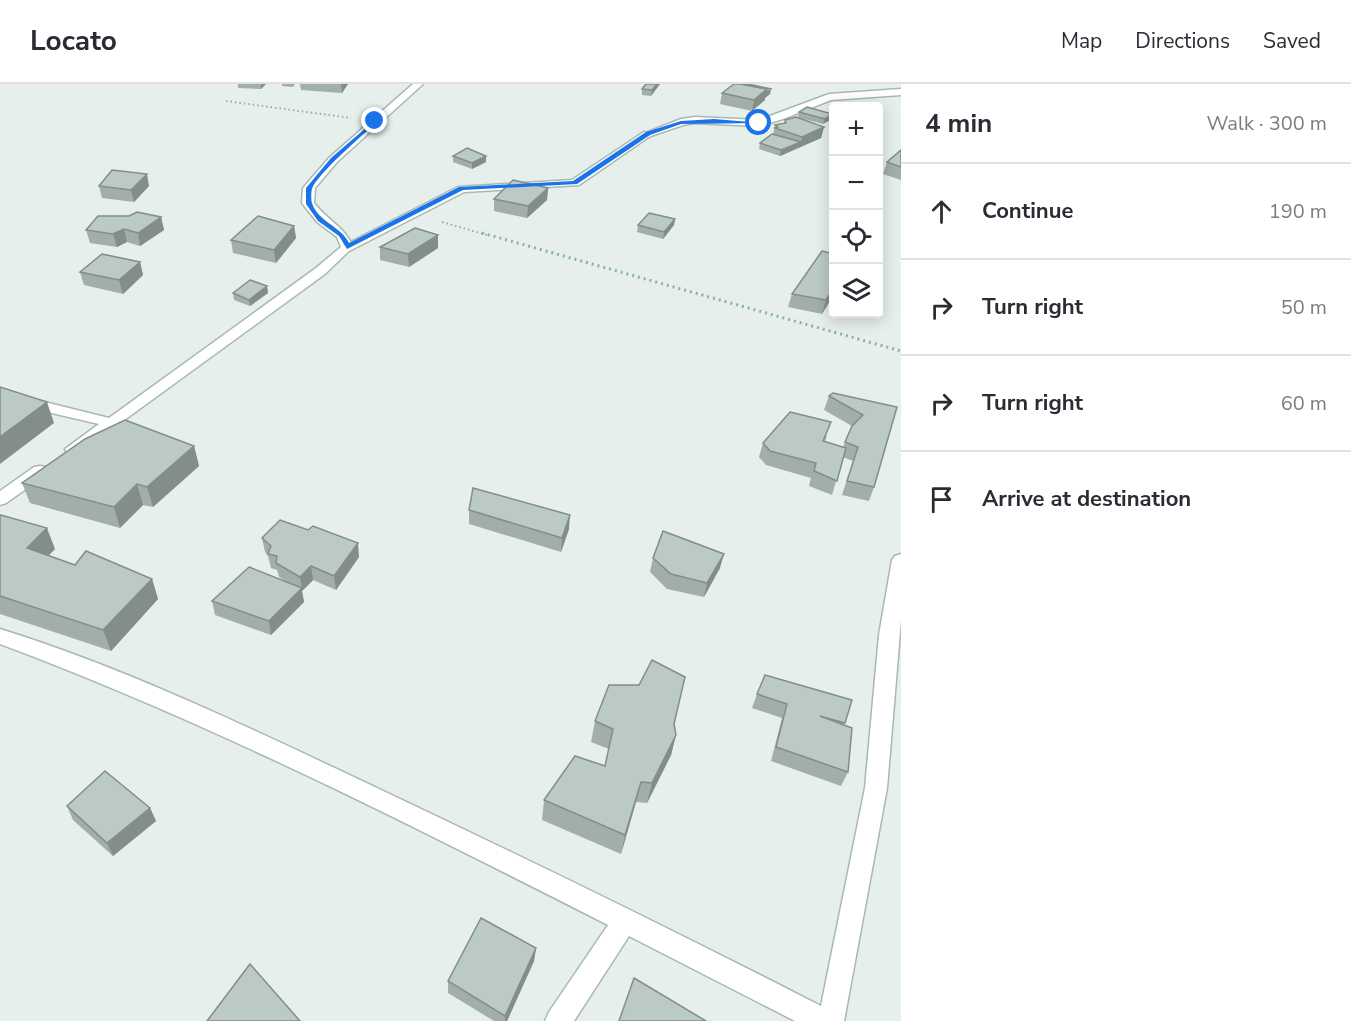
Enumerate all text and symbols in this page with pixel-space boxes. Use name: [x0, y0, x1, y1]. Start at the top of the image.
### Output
text: Locato: [30, 22, 117, 60]
text: Map: [1061, 27, 1102, 55]
text: Directions: [1135, 27, 1230, 55]
text: Saved: [1263, 27, 1321, 55]
map controls: [829, 102, 883, 318]
button: +: [829, 102, 883, 156]
text: 4 min: [925, 106, 992, 141]
route end: [361, 107, 387, 133]
route start: [745, 109, 771, 135]
text: Walk · 300 m: [1207, 110, 1327, 137]
button: −: [829, 156, 883, 210]
icon: ahead: [925, 195, 958, 228]
text: Continue: [982, 196, 1073, 226]
text: 190 m: [1269, 198, 1327, 225]
button: locate: [829, 210, 883, 264]
button: layers: [829, 264, 883, 318]
icon: right: [925, 291, 958, 324]
text: Turn right: [982, 292, 1083, 322]
text: 50 m: [1281, 294, 1327, 321]
icon: right: [925, 387, 958, 420]
text: Turn right: [982, 388, 1083, 418]
text: 60 m: [1281, 390, 1327, 417]
icon: arrive: [925, 483, 958, 516]
text: Arrive at destination: [982, 484, 1191, 514]

